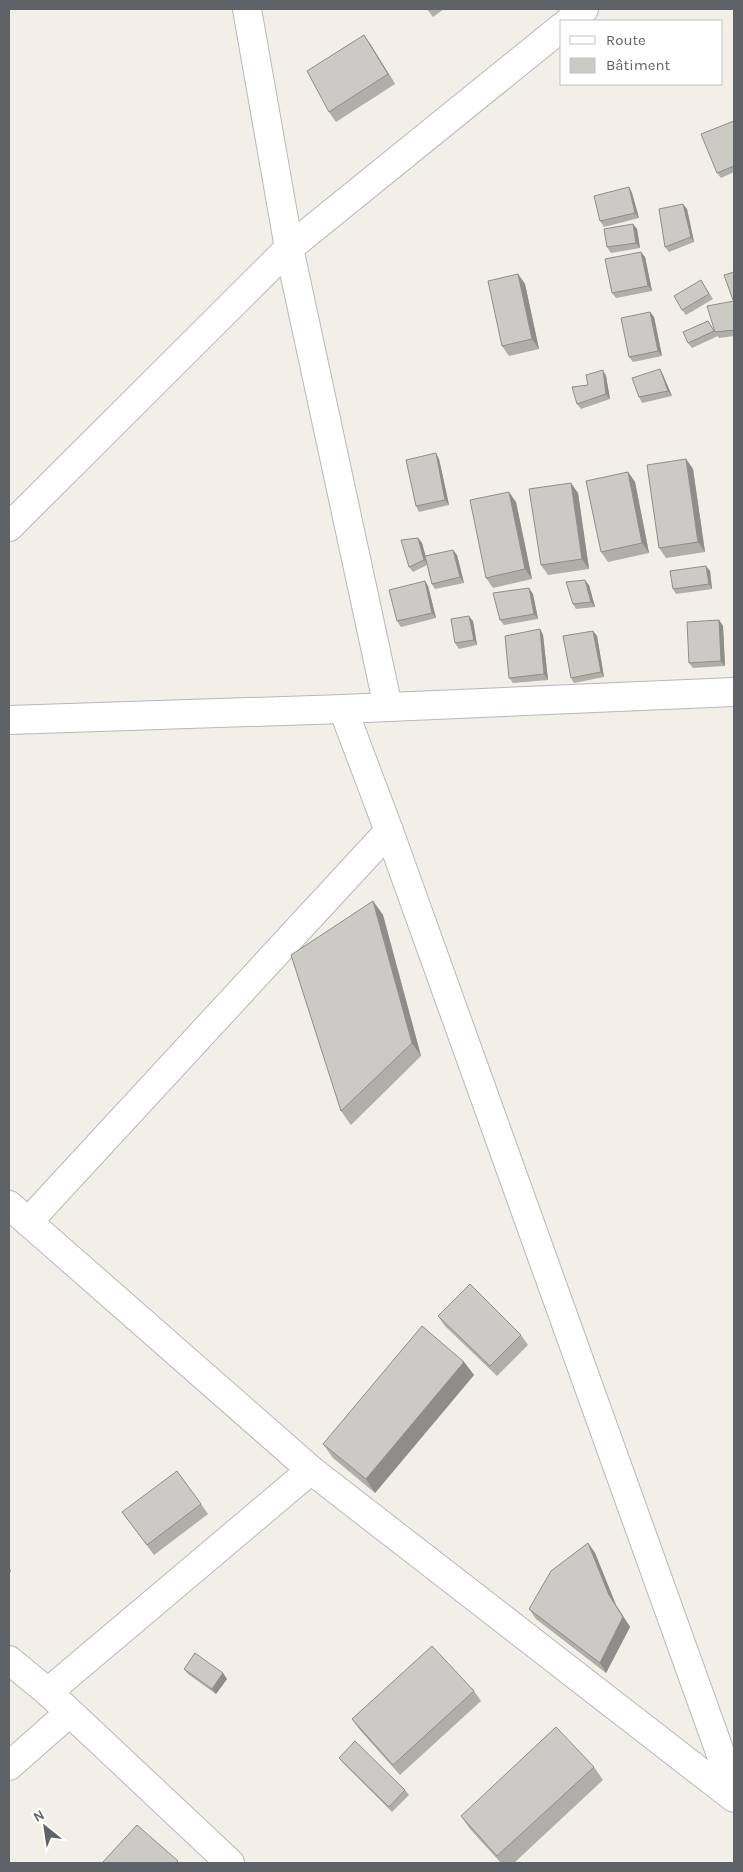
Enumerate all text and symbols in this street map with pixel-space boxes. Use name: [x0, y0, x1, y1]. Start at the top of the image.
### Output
legend: [560, 20, 723, 85]
text: Route: [606, 31, 646, 49]
text: Bâtiment: [606, 56, 670, 74]
north arrow: [20, 1802, 70, 1852]
text: N: [30, 1806, 47, 1826]

